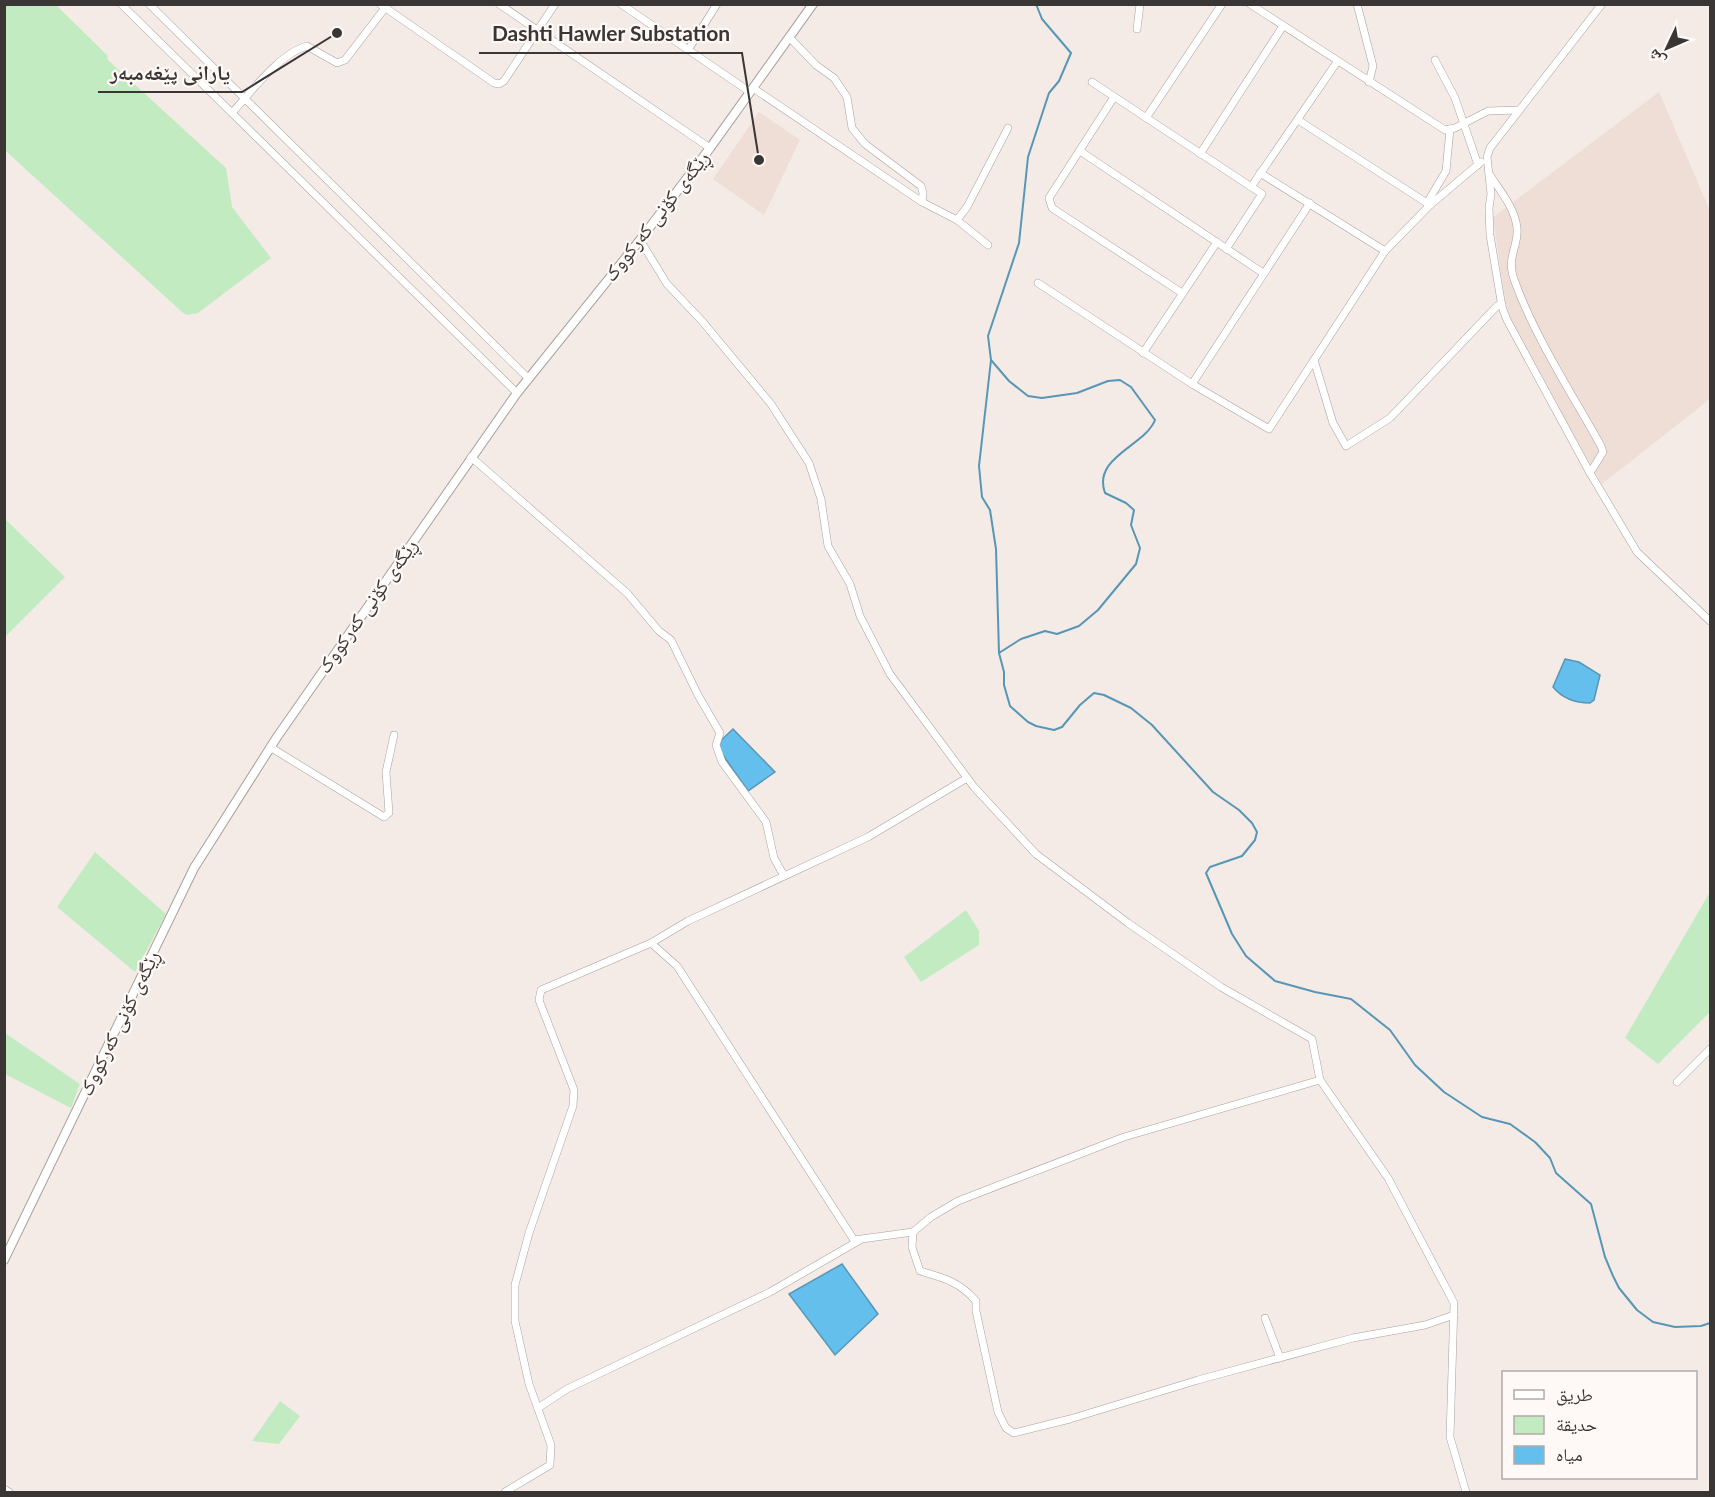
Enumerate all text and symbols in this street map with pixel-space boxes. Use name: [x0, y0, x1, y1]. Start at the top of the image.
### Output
callout: Dashti Hawler Substation: [479, 14, 742, 53]
north arrow: [1637, 18, 1697, 78]
text: Dashti Hawler Substation: [492, 20, 730, 45]
text: ش: [1643, 45, 1669, 71]
callout: یارانی پێغەمبەر: [98, 53, 242, 92]
text: یارانی پێغەمبەر: [109, 59, 230, 86]
street label: ڕێگەی کۆنی کەرکووک: [597, 145, 718, 289]
street label: ڕێگەی کۆنی کەرکووک: [311, 533, 426, 680]
street label: ڕێگەی کۆنی کەرکووک: [73, 946, 168, 1102]
legend: [1502, 1371, 1697, 1479]
text: طريق: [1556, 1383, 1593, 1406]
text: حديقة: [1556, 1413, 1597, 1435]
text: مياه: [1556, 1443, 1583, 1465]

